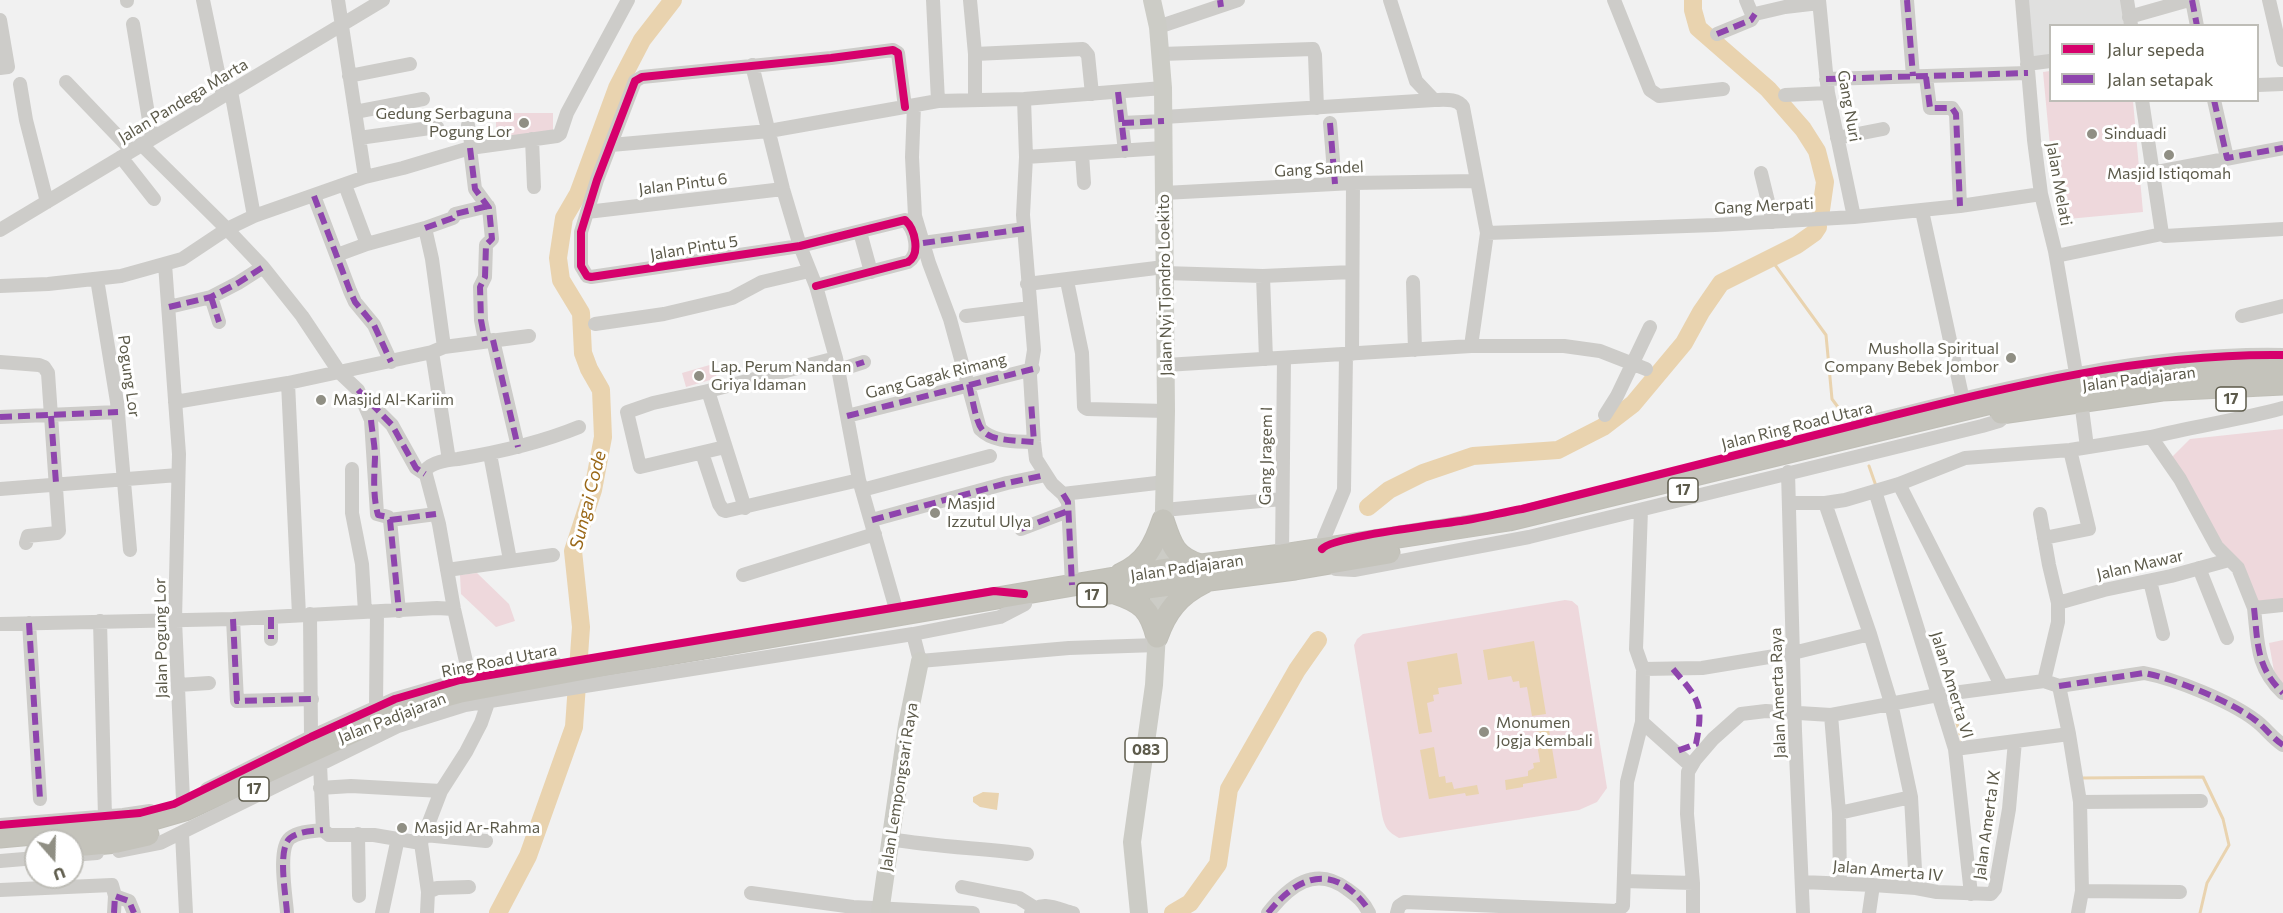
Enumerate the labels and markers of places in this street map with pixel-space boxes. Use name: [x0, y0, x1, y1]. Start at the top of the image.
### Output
place label: Gedung Serbaguna Pogung Lor: [376, 104, 512, 142]
marker: Gedung Serbaguna Pogung Lor: [517, 116, 531, 130]
place label: Sinduadi: [2104, 124, 2167, 144]
marker: Sinduadi: [2085, 127, 2099, 141]
marker: Masjid Istiqomah: [2162, 148, 2176, 162]
place label: Masjid Istiqomah: [2107, 164, 2231, 184]
place label: Musholla Spiritual Company Bebek Jombor: [1824, 339, 1999, 377]
marker: Musholla Spiritual Company Bebek Jombor: [2004, 351, 2018, 365]
place label: Lap. Perum Nandan Griya Idaman: [711, 357, 851, 395]
marker: Lap. Perum Nandan Griya Idaman: [692, 369, 706, 383]
place label: Masjid Al-Kariim: [333, 390, 454, 410]
marker: Masjid Al-Kariim: [314, 393, 328, 407]
place label: Masjid Izzutul Ulya: [947, 494, 1031, 532]
marker: Masjid Izzutul Ulya: [928, 506, 942, 520]
place label: Monumen Jogja Kembali: [1496, 713, 1593, 751]
marker: Monumen Jogja Kembali: [1477, 725, 1491, 739]
place label: Masjid Ar-Rahma: [414, 818, 540, 838]
marker: Masjid Ar-Rahma: [395, 821, 409, 835]

